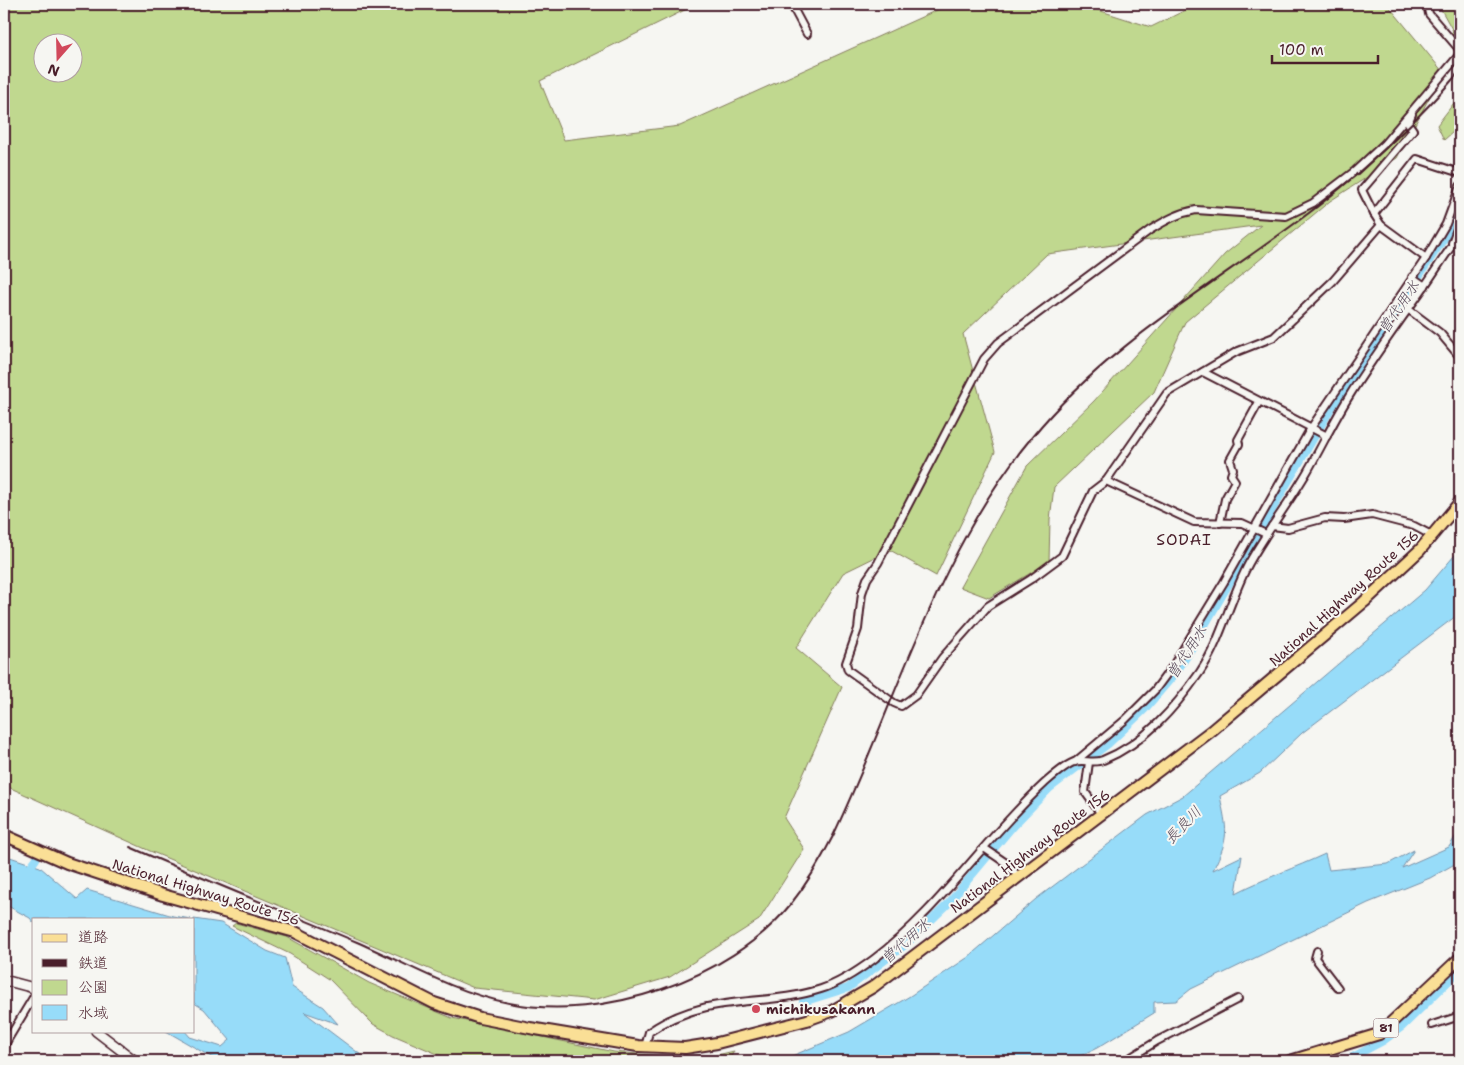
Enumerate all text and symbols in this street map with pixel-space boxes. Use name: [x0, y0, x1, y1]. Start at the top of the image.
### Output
north arrow: [32, 32, 82, 82]
scale bar: [1272, 32, 1378, 64]
text: 100 m: [1279, 40, 1324, 60]
text: N: [45, 60, 62, 81]
water label: 曽代用水: [1374, 277, 1424, 337]
street label: National Highway Route 156: [1265, 526, 1423, 670]
district label: SODAI: [1156, 529, 1212, 550]
water label: 曽代用水: [1162, 621, 1212, 683]
street label: National Highway Route 156: [947, 785, 1113, 917]
water label: 長良川: [1160, 802, 1206, 848]
street label: National Highway Route 156: [110, 855, 302, 929]
water label: 曽代用水: [877, 914, 935, 968]
legend: [32, 918, 195, 1032]
text: 道路: [78, 927, 108, 947]
text: 鉄道: [78, 953, 108, 973]
text: 公園: [78, 977, 108, 997]
place label: michikusakann: [766, 1000, 875, 1018]
text: 水域: [78, 1003, 108, 1023]
marker: michikusakann: [750, 1003, 762, 1015]
road number: 81: [1374, 1018, 1398, 1038]

